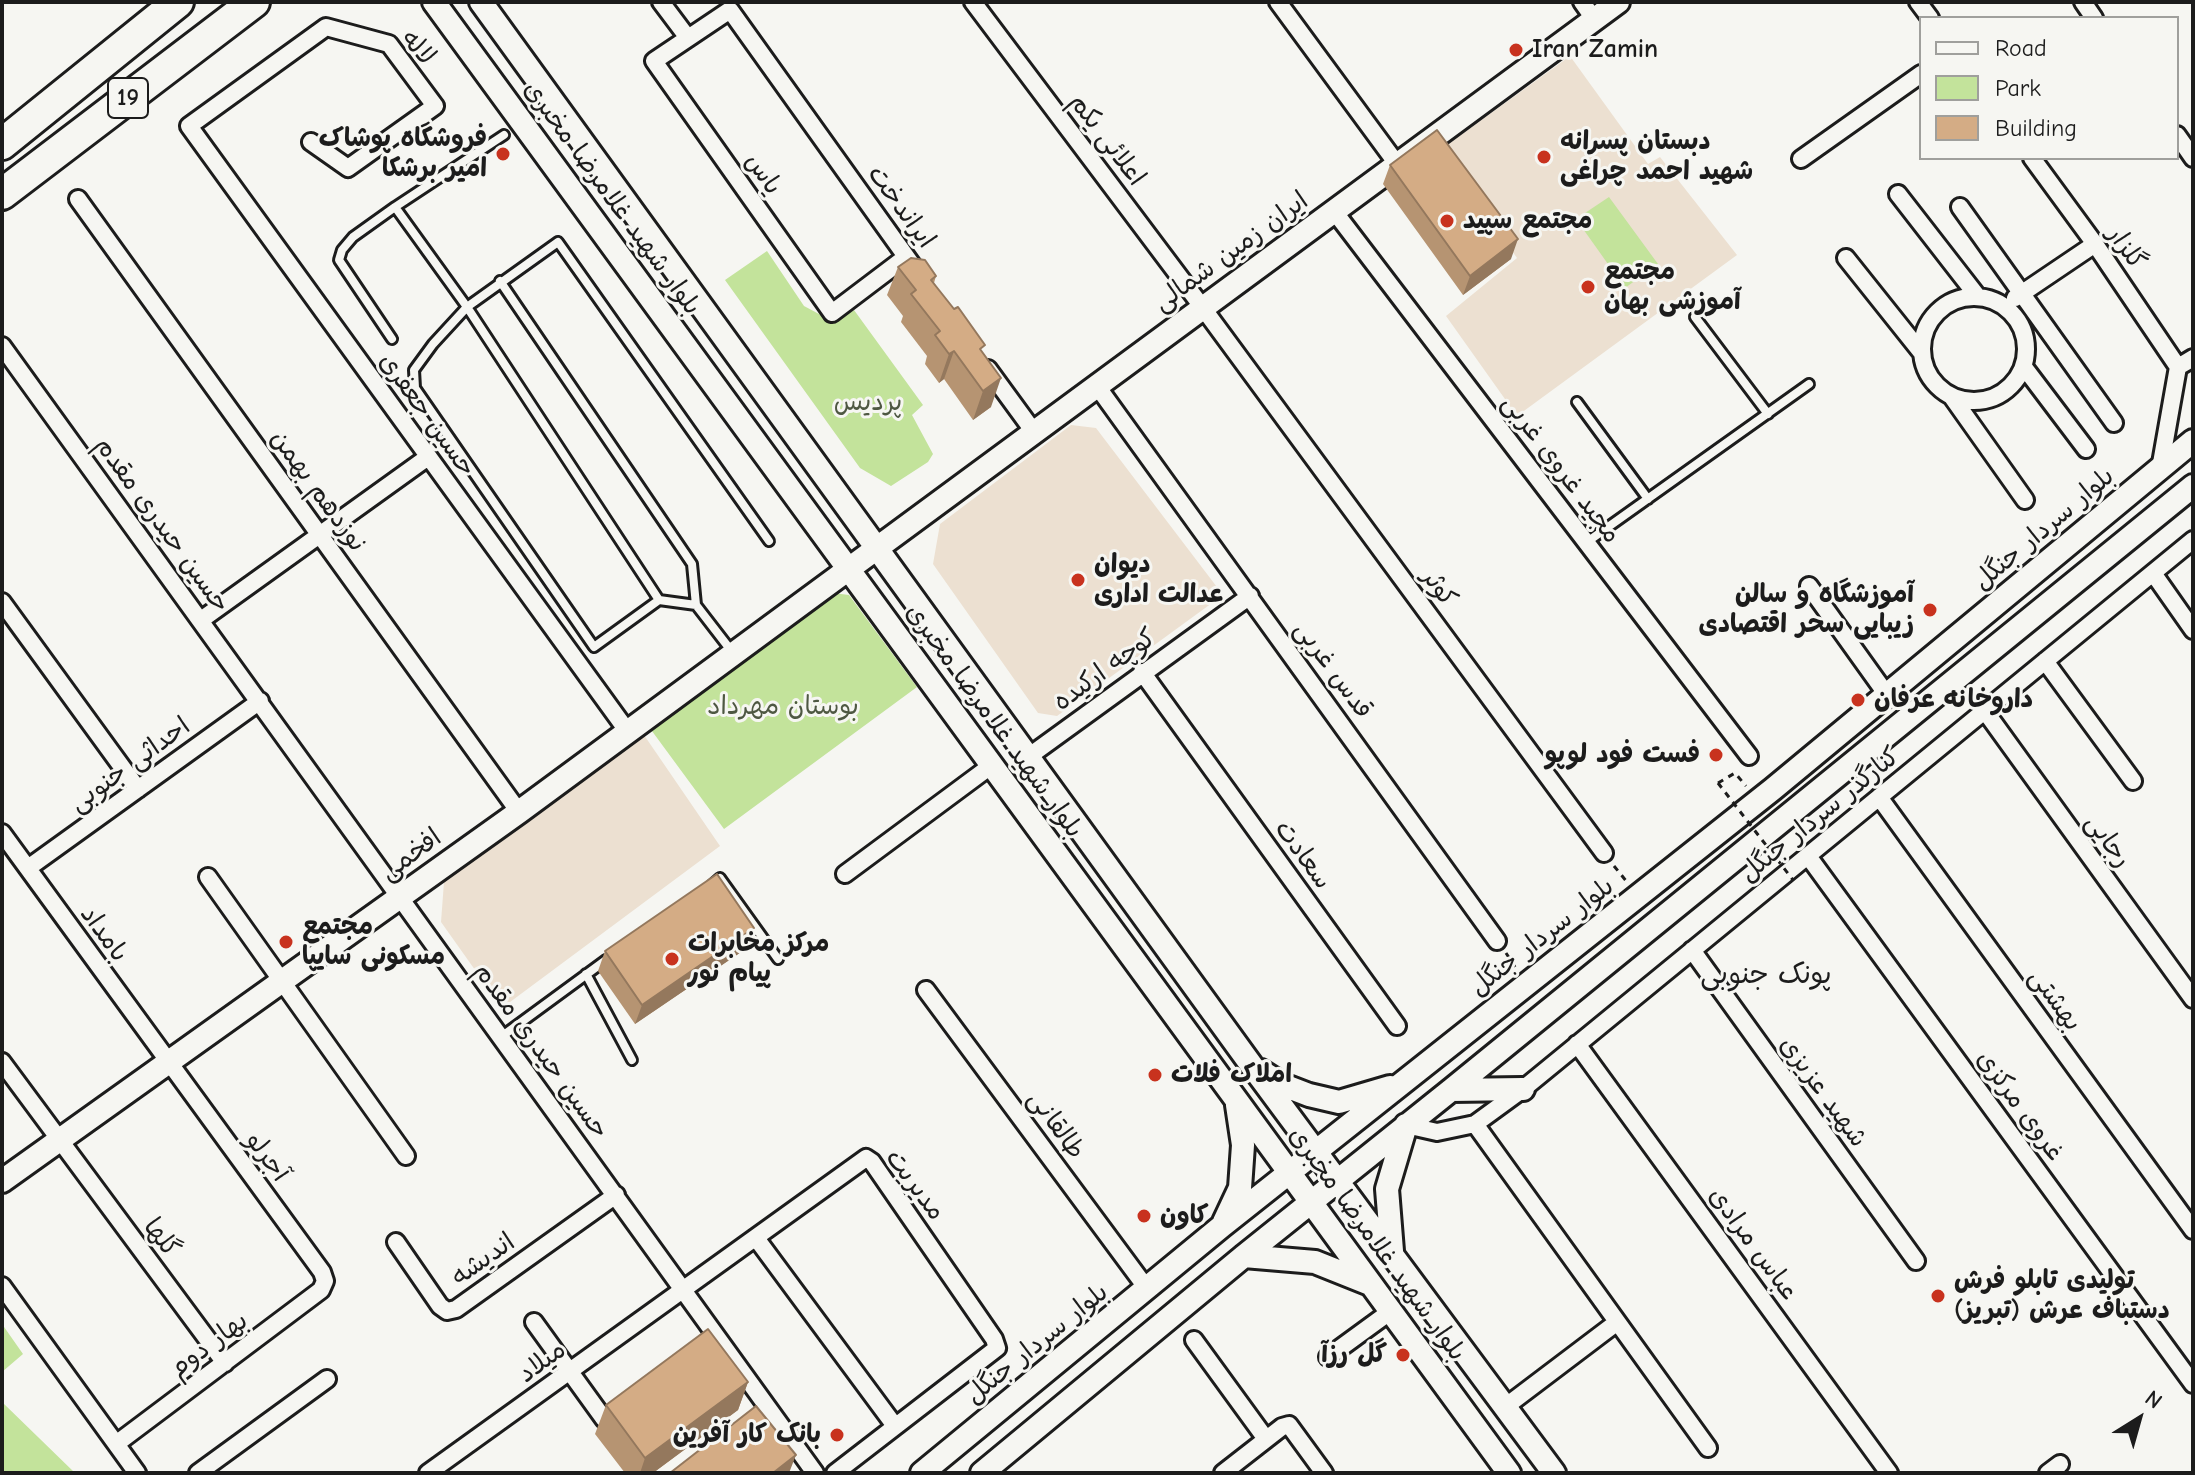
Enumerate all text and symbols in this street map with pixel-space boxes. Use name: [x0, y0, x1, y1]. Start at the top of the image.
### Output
legend: [1919, 16, 2179, 160]
street label: لاله: [394, 24, 442, 72]
place label: Iran Zamin: [1532, 34, 1658, 66]
text: Road: [1995, 34, 2047, 62]
marker: Iran Zamin: [1507, 41, 1525, 59]
text: Park: [1995, 74, 2041, 102]
street label: بلوار شهید غلامرضا مخبری: [516, 75, 708, 321]
road number: 19: [108, 78, 148, 118]
street label: اعلائی یکم: [1062, 88, 1152, 192]
text: Building: [1995, 114, 2077, 142]
place label: فروشگاه پوشاک امیر برشکا: [319, 123, 487, 184]
place label: دبستان پسرانه شهید احمد چراغی: [1560, 126, 1753, 188]
marker: فروشگاه پوشاک امیر برشکا: [494, 145, 512, 163]
street label: یاس: [738, 147, 788, 201]
marker: دبستان پسرانه شهید احمد چراغی: [1535, 148, 1553, 166]
street label: ایراندخت: [860, 159, 942, 255]
street label: ایران زمین شمالی: [1147, 185, 1315, 319]
place label: مجتمع سپید: [1463, 205, 1592, 237]
marker: مجتمع سپید: [1438, 212, 1456, 230]
street label: گلزار: [2100, 220, 2152, 276]
place label: مجتمع آموزشی بهان: [1604, 256, 1741, 318]
marker: مجتمع آموزشی بهان: [1579, 278, 1597, 296]
street label: حسین جعفری: [372, 347, 482, 483]
park label: پردیس: [834, 387, 902, 419]
street label: مجید غروی غربی: [1495, 388, 1627, 550]
street label: نوزدهم بهمن: [263, 424, 373, 558]
street label: حسین حیدری مقدم: [88, 431, 236, 619]
street label: بلوار سردار جنگل: [1967, 461, 2121, 597]
place label: دیوان عدالت اداری: [1094, 549, 1225, 610]
street label: کوثر: [1415, 563, 1463, 613]
marker: دیوان عدالت اداری: [1069, 571, 1087, 589]
place label: آموزشگاه و سالن زیبایی سحر اقتصادی: [1699, 579, 1914, 640]
street label: بلوار شهید غلامرضا مخبری: [898, 598, 1090, 844]
marker: آموزشگاه و سالن زیبایی سحر اقتصادی: [1921, 601, 1939, 619]
street label: قدس غربی: [1287, 615, 1379, 725]
street label: کوچه ارکیده: [1047, 622, 1163, 718]
place label: داروخانه عرفان: [1874, 684, 2033, 716]
park label: بوستان مهرداد: [707, 691, 859, 723]
marker: داروخانه عرفان: [1849, 691, 1867, 709]
street label: احداثی جنوبی: [64, 711, 196, 819]
place label: فست فود لوپو: [1545, 739, 1700, 771]
street label: کنارگذر سردار جنگل: [1734, 741, 1906, 889]
marker: فست فود لوپو: [1707, 746, 1725, 764]
street label: رجایی: [2078, 808, 2138, 874]
street label: سعادت: [1268, 815, 1338, 895]
street label: افخمی: [374, 822, 448, 888]
street label: بلوار سردار جنگل: [1464, 871, 1620, 1003]
street label: بامداد: [73, 900, 135, 968]
place label: مجتمع مسکونی سایپا: [302, 911, 445, 972]
place label: مرکز مخابرات پیام نور: [688, 928, 829, 990]
marker: مجتمع مسکونی سایپا: [277, 933, 295, 951]
marker: مرکز مخابرات پیام نور: [663, 950, 681, 968]
street label: حسین حیدری مقدم: [467, 957, 615, 1145]
district label: پونک جنوبی: [1700, 958, 1832, 992]
street label: بهشتی: [2022, 963, 2088, 1037]
street label: شهید عزیزی: [1772, 1030, 1874, 1154]
street label: غروی مرکزی: [1969, 1045, 2071, 1167]
place label: املاک فلات: [1171, 1059, 1292, 1091]
marker: املاک فلات: [1146, 1066, 1164, 1084]
street label: طالقانی: [1021, 1085, 1091, 1165]
street label: بلوار شهید غلامرضا مخبری: [1281, 1121, 1473, 1367]
street label: آجرلو: [238, 1126, 296, 1188]
street label: مدیریت: [878, 1143, 952, 1227]
street label: عباس مرادی: [1701, 1181, 1805, 1307]
place label: کاون: [1160, 1200, 1209, 1232]
marker: کاون: [1135, 1207, 1153, 1225]
street label: گلها: [136, 1212, 186, 1264]
street label: اندیشه: [445, 1227, 521, 1293]
place label: تولیدی تابلو فرش دستباف عرش (تبریز): [1954, 1265, 2170, 1326]
street label: بلوار سردار جنگل: [959, 1277, 1115, 1411]
marker: تولیدی تابلو فرش دستباف عرش (تبریز): [1929, 1287, 1947, 1305]
street label: بهار دوم: [164, 1305, 254, 1385]
street label: میلاد: [512, 1334, 572, 1390]
place label: گل رزآ: [1321, 1339, 1387, 1371]
marker: گل رزآ: [1394, 1346, 1412, 1364]
north arrow: [2099, 1379, 2179, 1459]
text: N: [2140, 1385, 2167, 1415]
place label: بانک کار آفرین: [673, 1419, 821, 1451]
marker: بانک کار آفرین: [828, 1426, 846, 1444]

